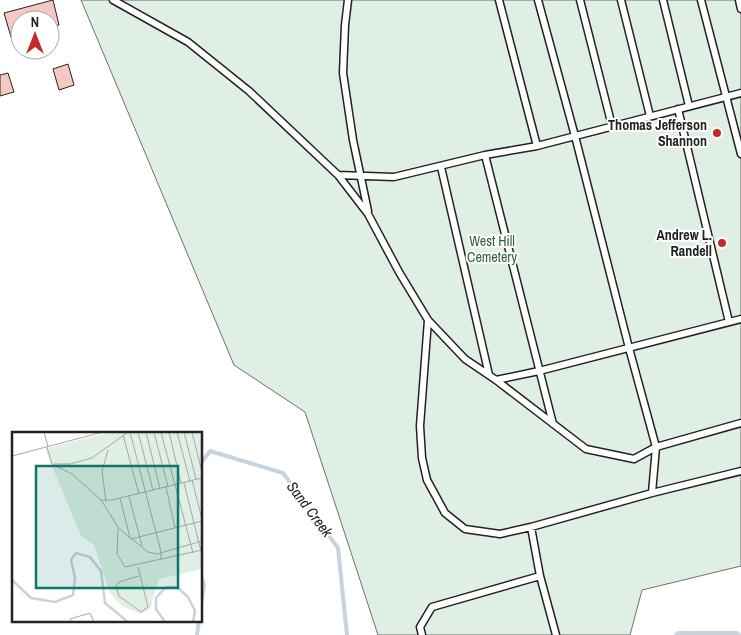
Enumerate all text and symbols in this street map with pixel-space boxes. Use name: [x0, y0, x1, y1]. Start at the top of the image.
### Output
north arrow: [10, 10, 60, 60]
text: N: [31, 13, 39, 31]
place label: Thomas Jefferson Shannon: [608, 116, 707, 150]
marker: Thomas Jefferson Shannon: [711, 127, 723, 139]
place label: Andrew L. Randell: [657, 226, 712, 260]
park label: West Hill Cemetery: [467, 232, 517, 266]
marker: Andrew L. Randell: [716, 237, 728, 249]
inset map: [12, 432, 202, 622]
water label: Sand Creek: [282, 477, 338, 542]

